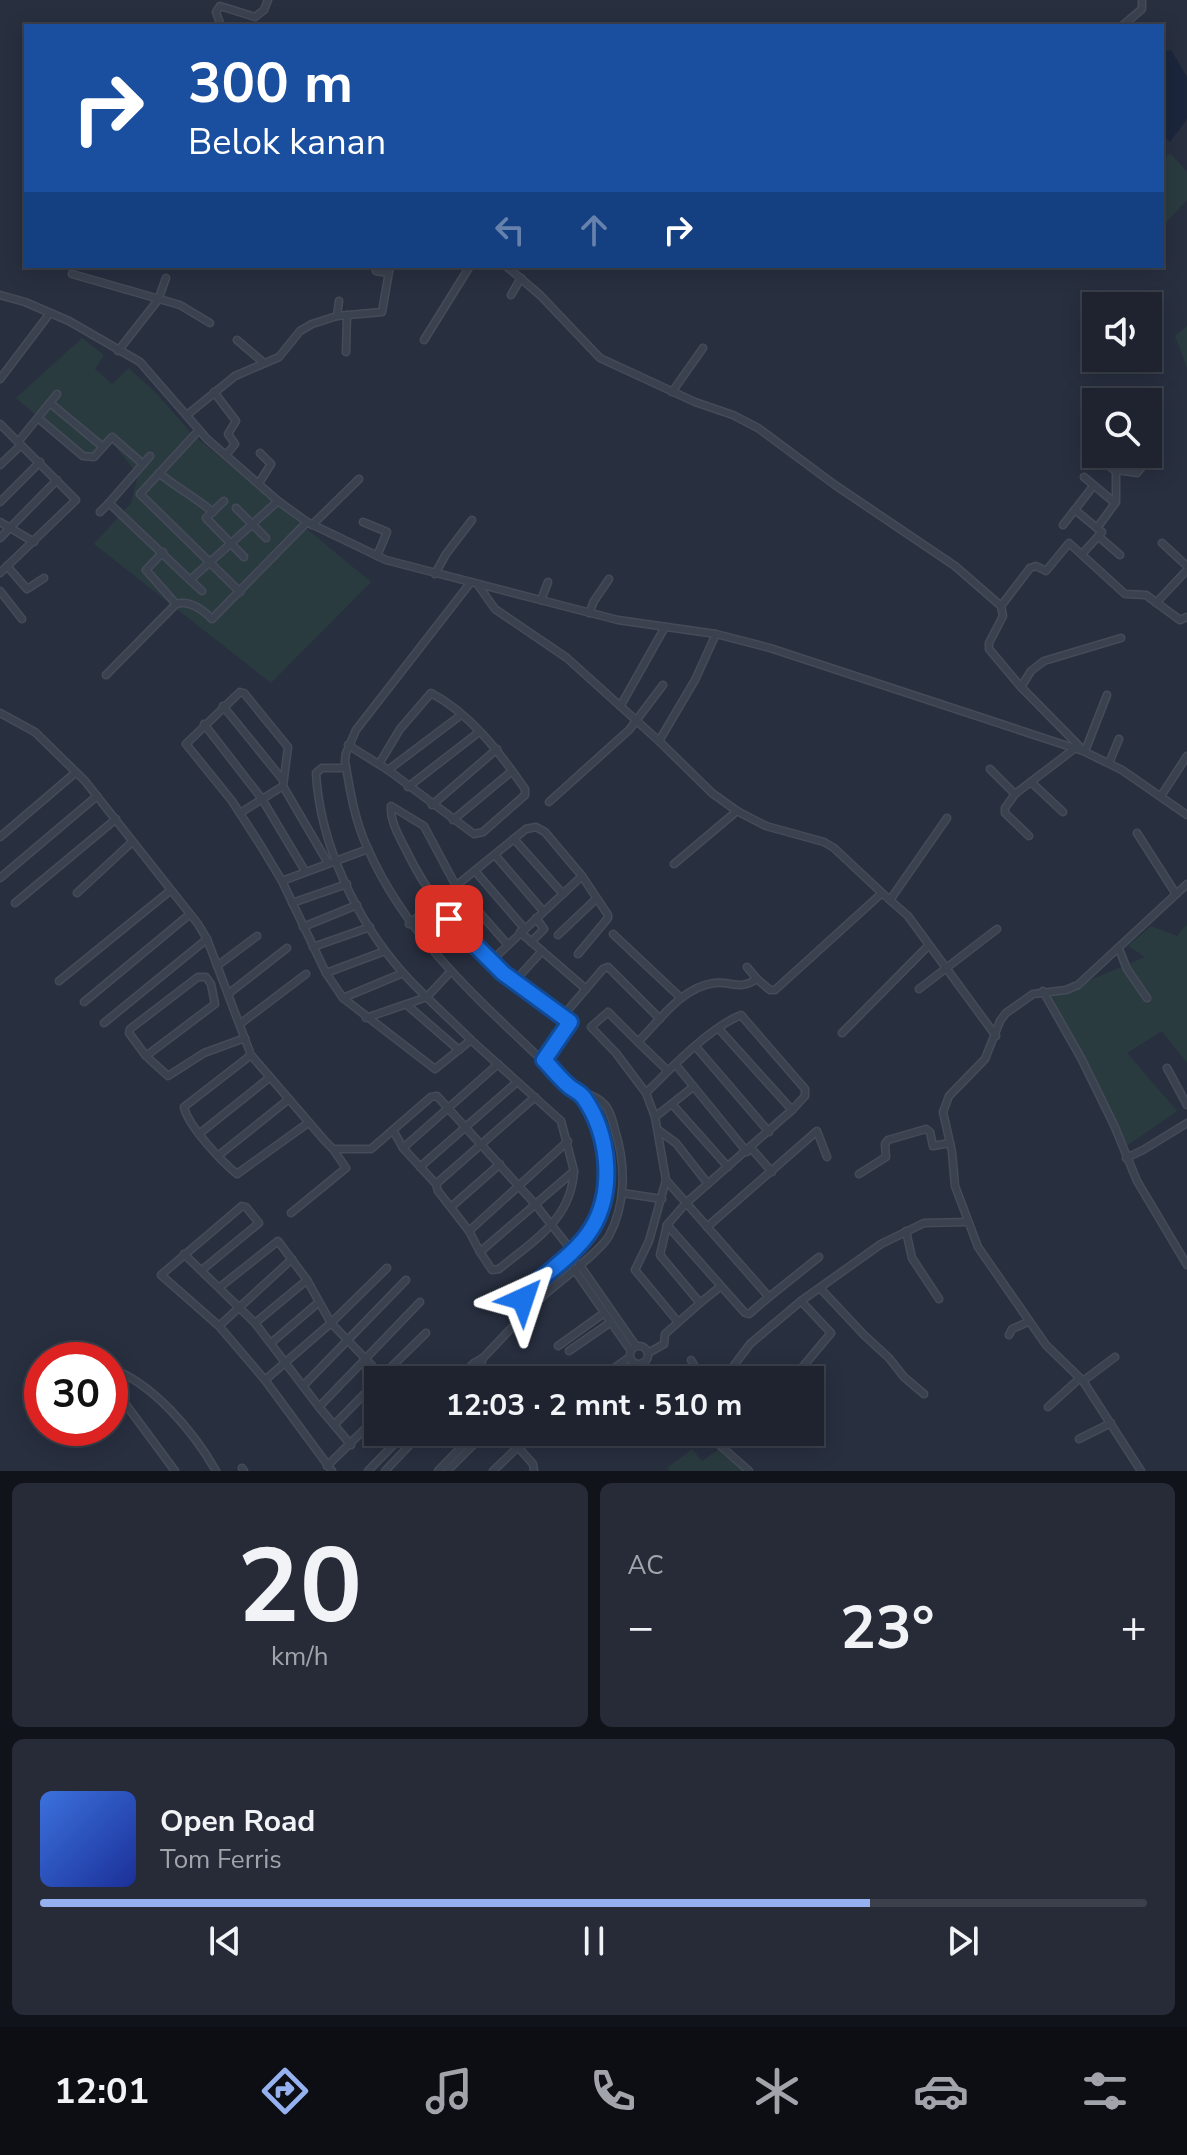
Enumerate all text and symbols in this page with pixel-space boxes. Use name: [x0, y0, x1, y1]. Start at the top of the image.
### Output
text: 300 m: [188, 45, 353, 122]
icon: right: [56, 56, 160, 160]
text: Belok kanan: [188, 118, 386, 167]
icon: left: [488, 208, 532, 252]
icon: ahead: [572, 208, 616, 252]
icon: right: [656, 208, 700, 252]
map controls: [1082, 292, 1162, 468]
button: sound: [1082, 292, 1162, 372]
button: search: [1082, 388, 1162, 468]
pin: [415, 885, 483, 953]
icon: arrive: [427, 897, 471, 941]
position arrow: [481, 1257, 565, 1341]
speed limit sign: 30: [24, 1342, 128, 1446]
text: 12:03 · 2 mnt · 510 m: [446, 1385, 742, 1426]
text: 20: [237, 1516, 362, 1658]
text: AC: [628, 1548, 664, 1583]
text: 23°: [840, 1587, 935, 1669]
text: −: [628, 1598, 654, 1658]
text: +: [1121, 1598, 1147, 1658]
text: km/h: [271, 1639, 328, 1674]
text: Open Road: [160, 1801, 315, 1842]
text: Tom Ferris: [160, 1842, 282, 1877]
icon: previous: [203, 1919, 247, 1963]
icon: pause: [572, 1919, 616, 1963]
icon: next: [941, 1919, 985, 1963]
icon: directions: [257, 2063, 313, 2119]
icon: music: [421, 2063, 477, 2119]
icon: phone: [585, 2063, 641, 2119]
icon: climate: [749, 2063, 805, 2119]
icon: car: [913, 2063, 969, 2119]
icon: filters: [1077, 2063, 1133, 2119]
text: 12:01: [54, 2067, 149, 2116]

